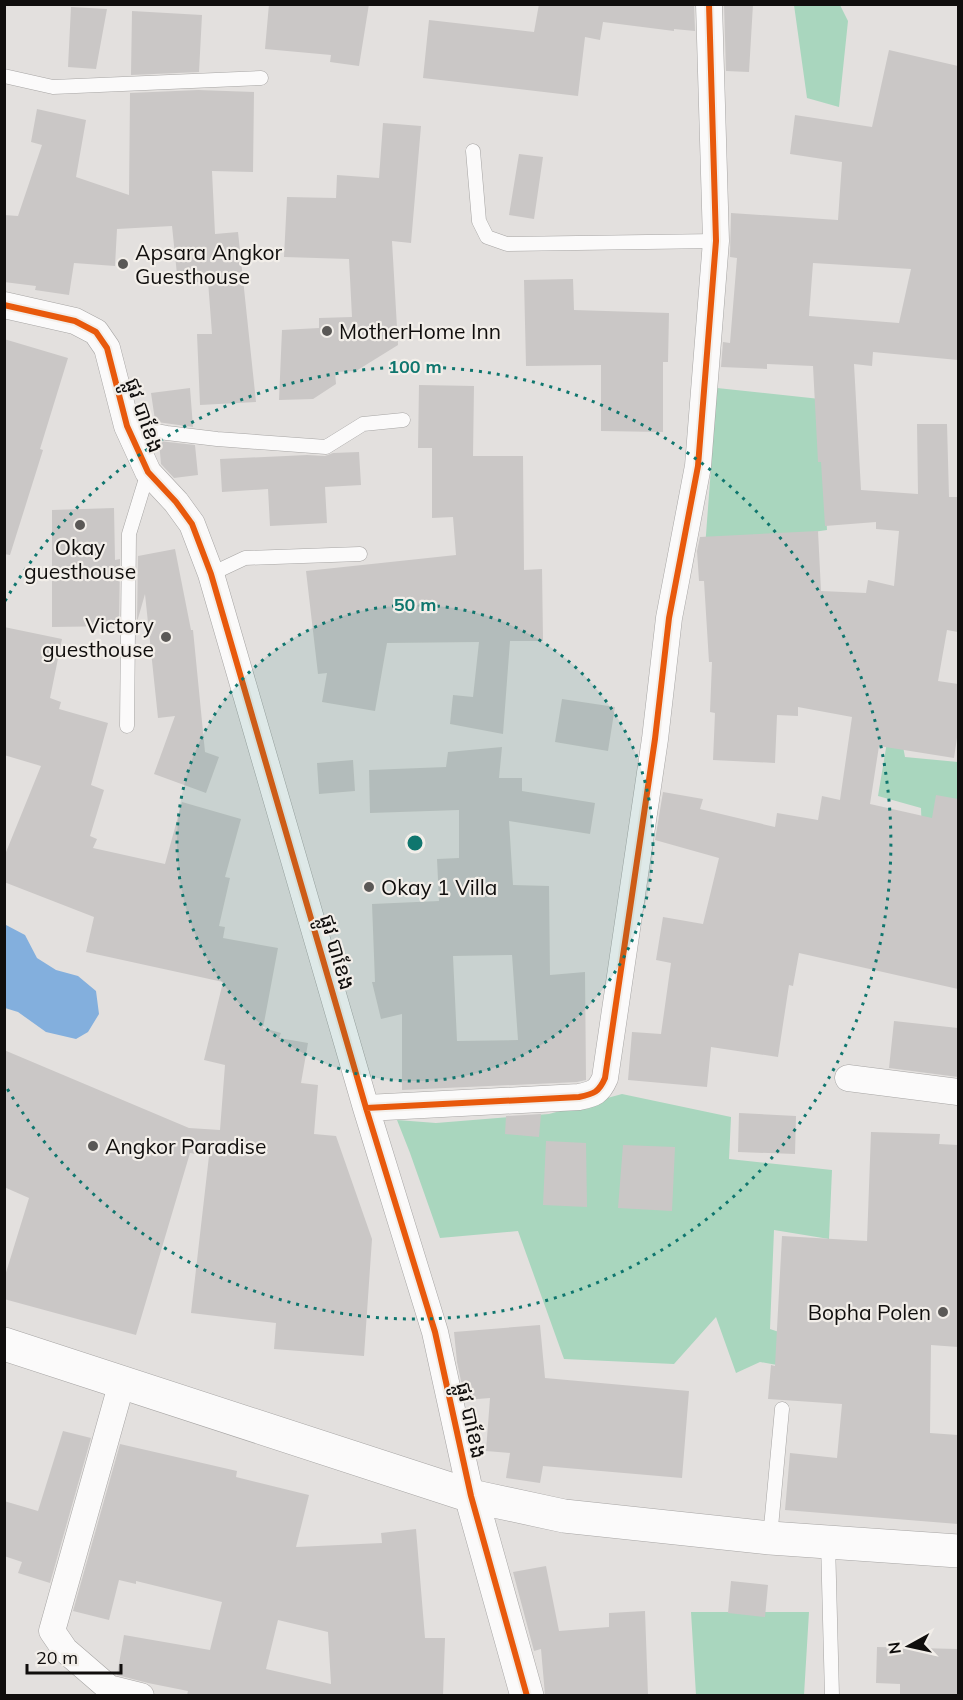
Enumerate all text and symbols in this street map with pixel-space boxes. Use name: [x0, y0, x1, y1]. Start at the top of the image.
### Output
place label: Apsara Angkor Guesthouse: [135, 239, 283, 289]
marker: Apsara Angkor Guesthouse: [116, 257, 130, 271]
place label: MotherHome Inn: [339, 318, 501, 344]
marker: MotherHome Inn: [320, 324, 334, 338]
text: 100 m: [388, 355, 442, 378]
street label: ផ្លូវ បាខែង: [113, 374, 170, 458]
marker: Okay guesthouse: [73, 518, 87, 532]
place label: Okay guesthouse: [24, 534, 136, 584]
text: 50 m: [394, 593, 436, 616]
place label: Victory guesthouse: [42, 612, 154, 662]
marker: Victory guesthouse: [159, 630, 173, 644]
centre of rings: [405, 833, 425, 853]
place label: Okay 1 Villa: [381, 874, 497, 900]
marker: Okay 1 Villa: [362, 880, 376, 894]
street label: ផ្លូវ បាខែង: [308, 911, 361, 995]
place label: Angkor Paradise: [105, 1133, 266, 1159]
marker: Angkor Paradise: [86, 1139, 100, 1153]
place label: Bopha Polen: [808, 1299, 931, 1325]
marker: Bopha Polen: [936, 1305, 950, 1319]
street label: ផ្លូវ បាខែង: [444, 1379, 493, 1462]
north arrow: [879, 1616, 939, 1676]
scale bar: [27, 1637, 122, 1675]
text: N: [883, 1641, 905, 1655]
text: 20 m: [36, 1646, 78, 1669]

